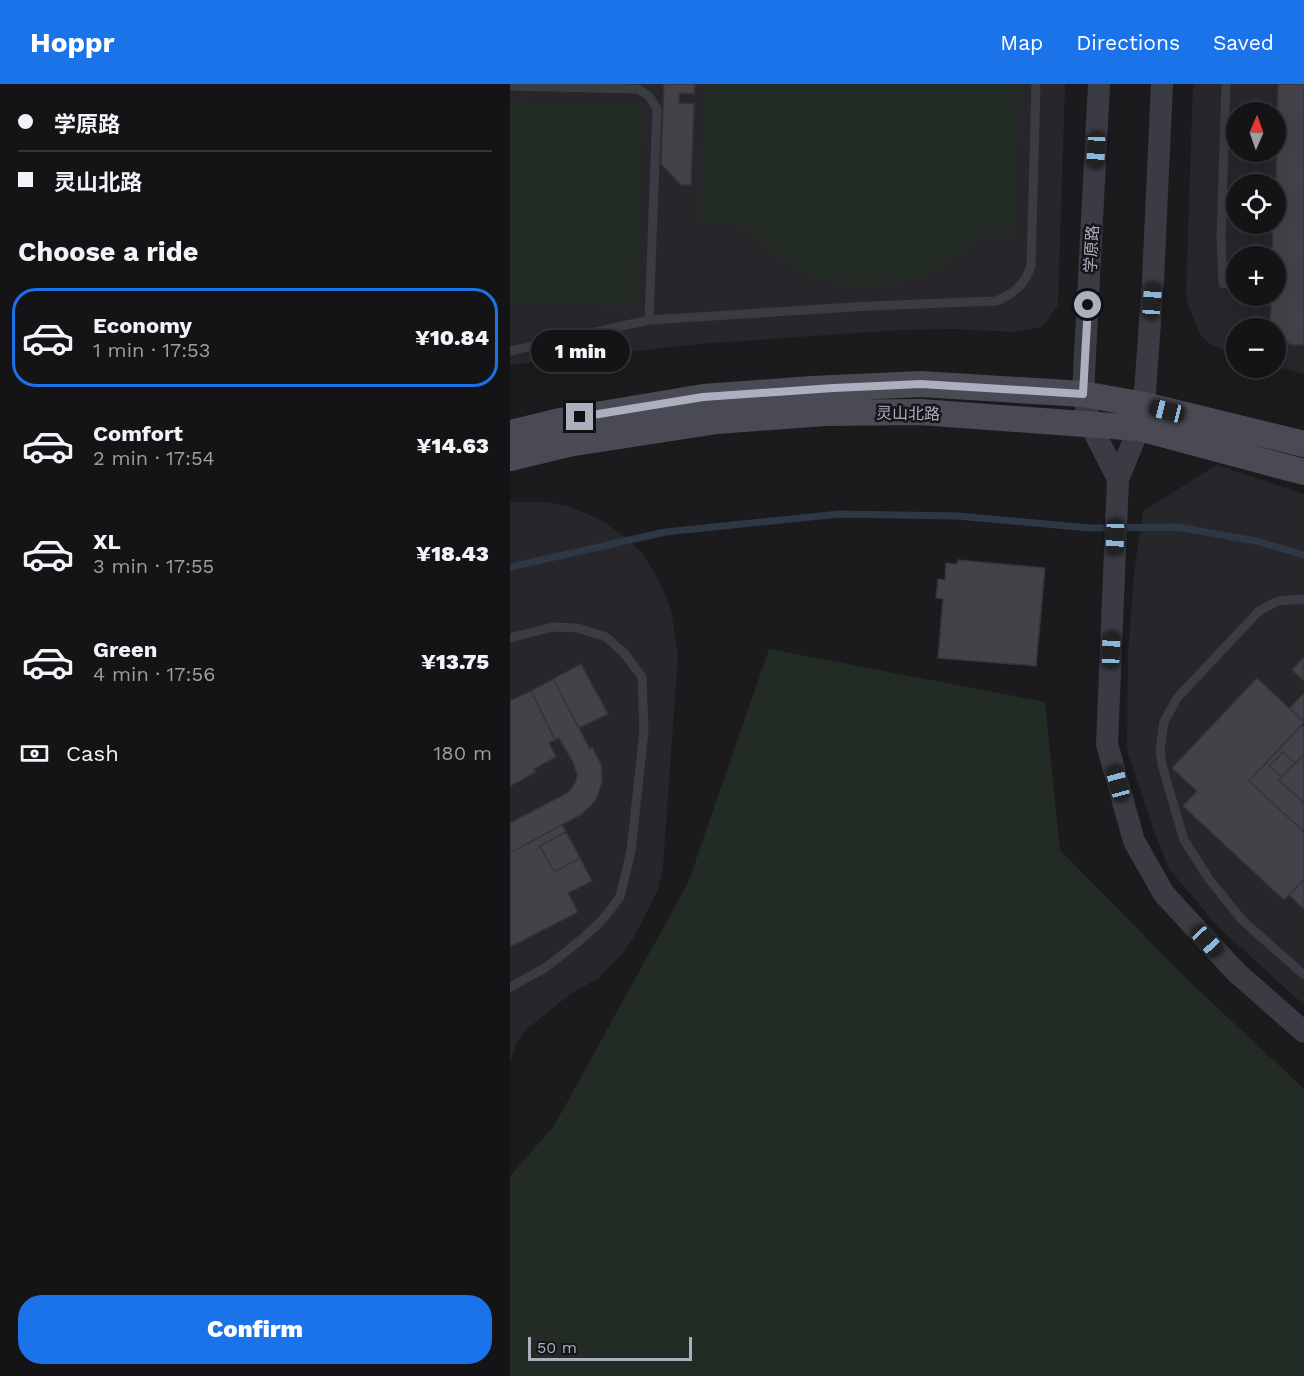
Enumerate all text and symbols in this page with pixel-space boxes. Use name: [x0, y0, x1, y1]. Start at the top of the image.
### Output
text: Hoppr: [30, 26, 115, 59]
text: Map: [1000, 30, 1043, 55]
text: Directions: [1076, 30, 1180, 55]
text: Saved: [1213, 30, 1274, 55]
north arrow: [1226, 102, 1286, 162]
map controls: [1226, 102, 1286, 378]
text: 学原路: [54, 112, 120, 137]
car: [1086, 132, 1106, 168]
text: 灵山北路: [54, 170, 142, 195]
button: locate: [1226, 174, 1286, 234]
street label: 学原路: [1081, 225, 1102, 273]
text: Choose a ride: [18, 236, 198, 268]
button: +: [1226, 246, 1286, 306]
car: [1142, 282, 1162, 320]
route start: [1074, 291, 1101, 318]
icon: car: [21, 311, 75, 365]
text: Economy: [93, 313, 192, 338]
button: −: [1226, 318, 1286, 378]
text: ¥10.84: [415, 325, 489, 350]
callout: 1 min: [530, 330, 629, 372]
text: 1 min · 17:53: [93, 338, 210, 362]
text: 1 min: [555, 339, 606, 363]
car: [1147, 398, 1187, 424]
route end: [566, 403, 593, 430]
street label: 灵山北路: [876, 403, 940, 424]
icon: car: [21, 419, 75, 473]
text: Comfort: [93, 421, 183, 446]
text: ¥14.63: [416, 433, 489, 458]
text: 2 min · 17:54: [93, 446, 215, 470]
car: [1105, 519, 1125, 555]
icon: car: [21, 527, 75, 581]
text: XL: [93, 529, 121, 554]
text: ¥18.43: [416, 541, 489, 566]
text: 3 min · 17:55: [93, 554, 214, 578]
car: [1101, 632, 1121, 668]
icon: car: [21, 635, 75, 689]
text: Green: [93, 637, 157, 662]
text: ¥13.75: [421, 649, 489, 674]
text: 4 min · 17:56: [93, 662, 215, 686]
icon: cash: [18, 737, 51, 770]
text: Cash: [66, 741, 119, 766]
text: 180 m: [434, 741, 492, 765]
car: [1105, 763, 1131, 803]
car: [1188, 922, 1226, 960]
button: Confirm: [18, 1295, 492, 1364]
scale bar: [528, 1334, 692, 1362]
text: 50 m: [537, 1338, 577, 1357]

